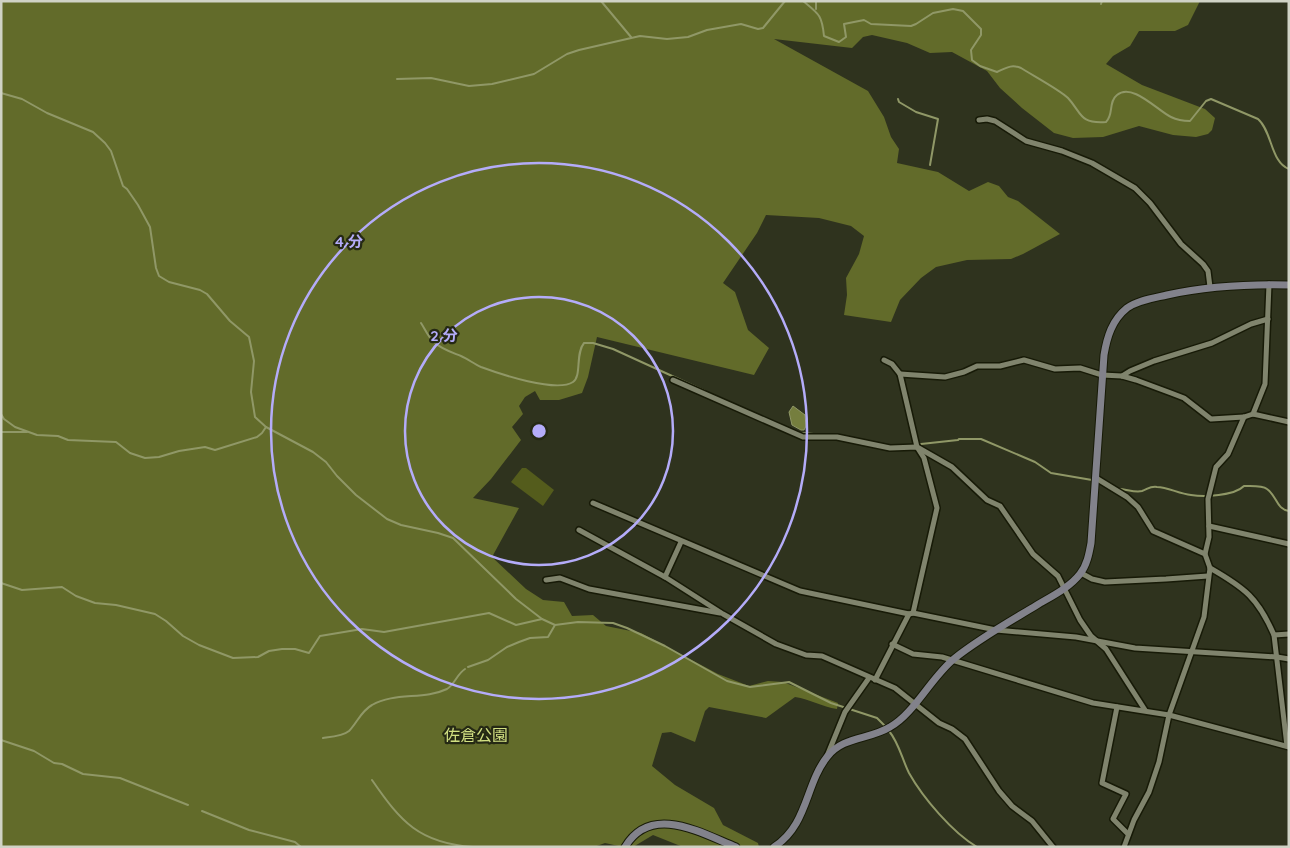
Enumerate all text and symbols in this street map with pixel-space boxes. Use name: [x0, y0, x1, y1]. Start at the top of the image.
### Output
text: 4 分: [335, 232, 363, 251]
text: 2 分: [430, 326, 458, 345]
centre of rings: [530, 422, 548, 440]
park label: 佐倉公園: [444, 725, 508, 745]

